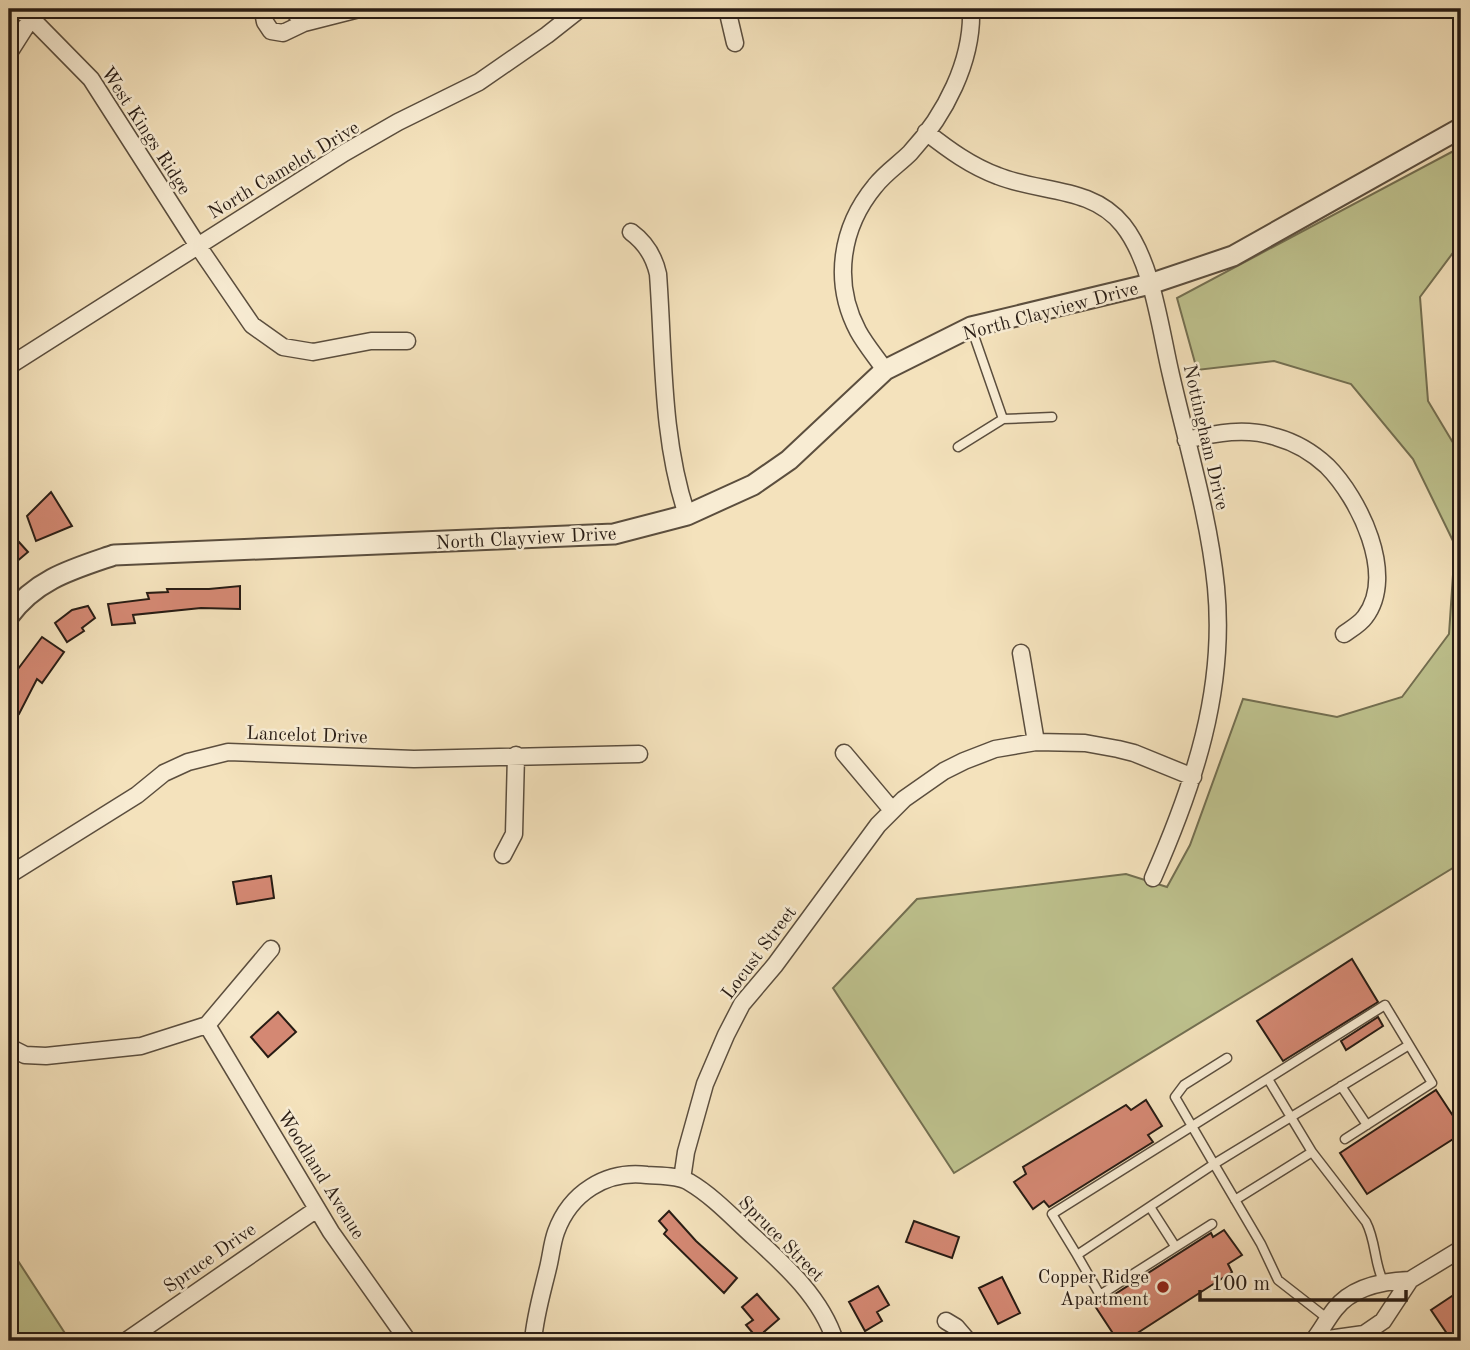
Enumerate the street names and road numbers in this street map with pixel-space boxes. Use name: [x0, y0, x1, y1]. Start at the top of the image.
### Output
street label: West Kings Ridge: [96, 64, 193, 199]
street label: North Camelot Drive: [206, 119, 363, 224]
street label: North Clayview Drive: [961, 280, 1140, 345]
street label: Nottingham Drive: [1179, 363, 1231, 512]
street label: North Clayview Drive: [435, 525, 617, 554]
street label: Lancelot Drive: [246, 725, 368, 748]
street label: Locust Street: [719, 903, 801, 1004]
street label: Woodland Avenue: [273, 1108, 367, 1243]
street label: Spruce Street: [734, 1193, 827, 1286]
street label: Spruce Drive: [161, 1220, 260, 1298]

